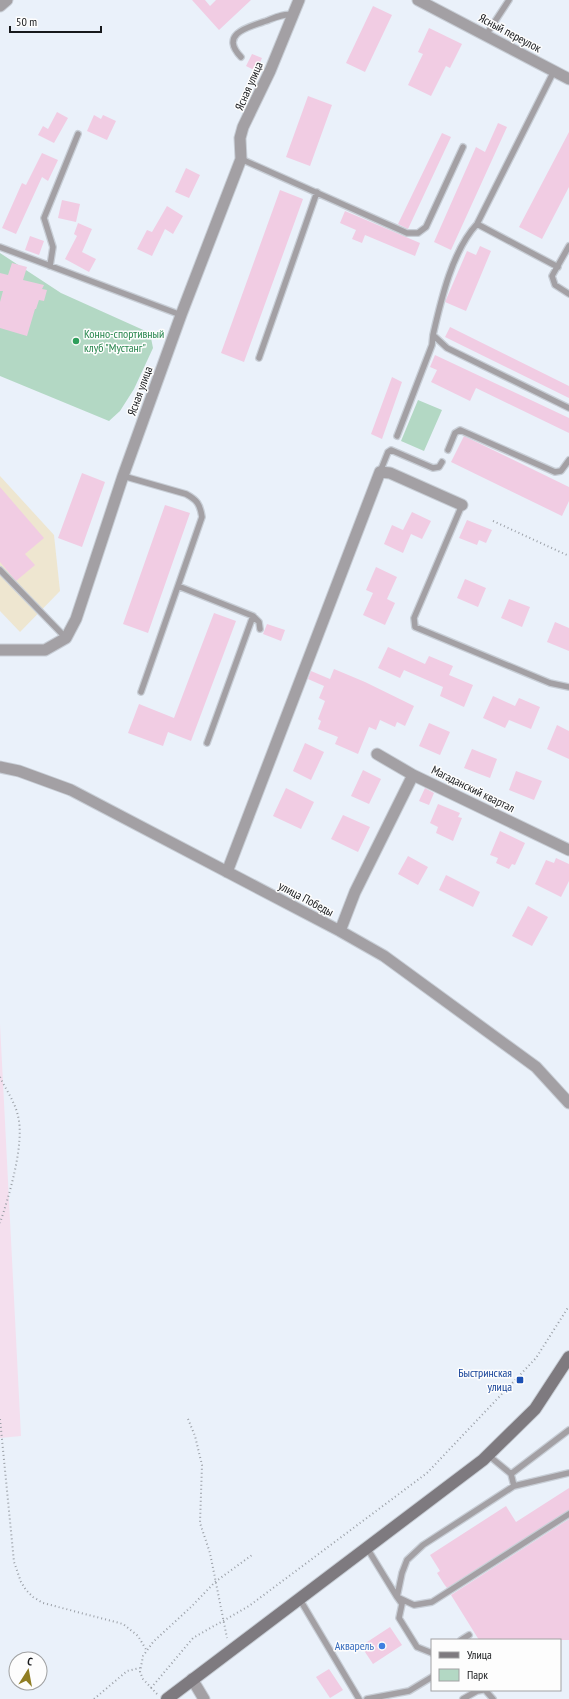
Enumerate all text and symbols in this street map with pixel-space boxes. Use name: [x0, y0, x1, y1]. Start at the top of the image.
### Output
scale bar: [10, 8, 101, 34]
street label: Ясный переулок: [476, 10, 544, 55]
text: 50 m: [16, 14, 37, 29]
street label: Ясная улица: [231, 59, 266, 112]
place label: Конно-спортивный клуб "Мустанг": [84, 326, 164, 355]
marker: Конно-спортивный клуб "Мустанг": [71, 336, 81, 346]
street label: Ясная улица: [124, 364, 155, 418]
street label: Магаданский квартал: [429, 762, 517, 815]
street label: улица Победы: [276, 878, 336, 919]
place label: Быстринская улица: [458, 1365, 512, 1394]
marker: Быстринская улица: [515, 1375, 525, 1385]
place label: Акварель: [335, 1638, 374, 1653]
legend: [431, 1639, 561, 1691]
marker: Акварель: [377, 1641, 387, 1651]
text: Улица: [467, 1647, 492, 1662]
north arrow: [8, 1651, 48, 1691]
text: С: [26, 1654, 34, 1669]
text: Парк: [467, 1667, 488, 1682]

